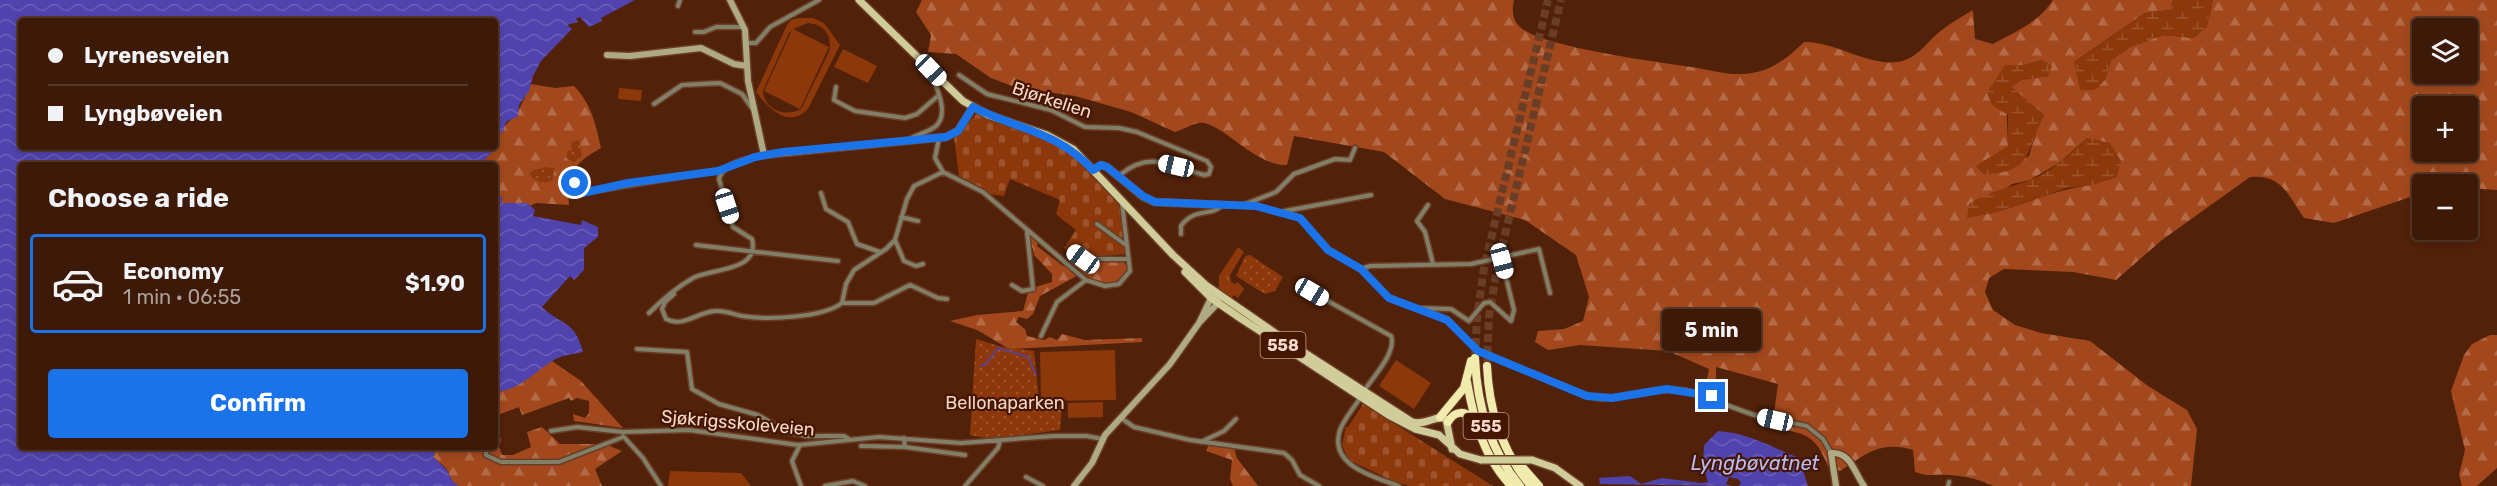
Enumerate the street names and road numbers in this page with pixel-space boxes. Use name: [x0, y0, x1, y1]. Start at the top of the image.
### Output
street label: Bjørkelien: [1009, 77, 1095, 123]
road number: 558: [1260, 332, 1306, 358]
street label: Sjøkrigsskoleveien: [660, 405, 816, 441]
road number: 555: [1464, 413, 1508, 439]

